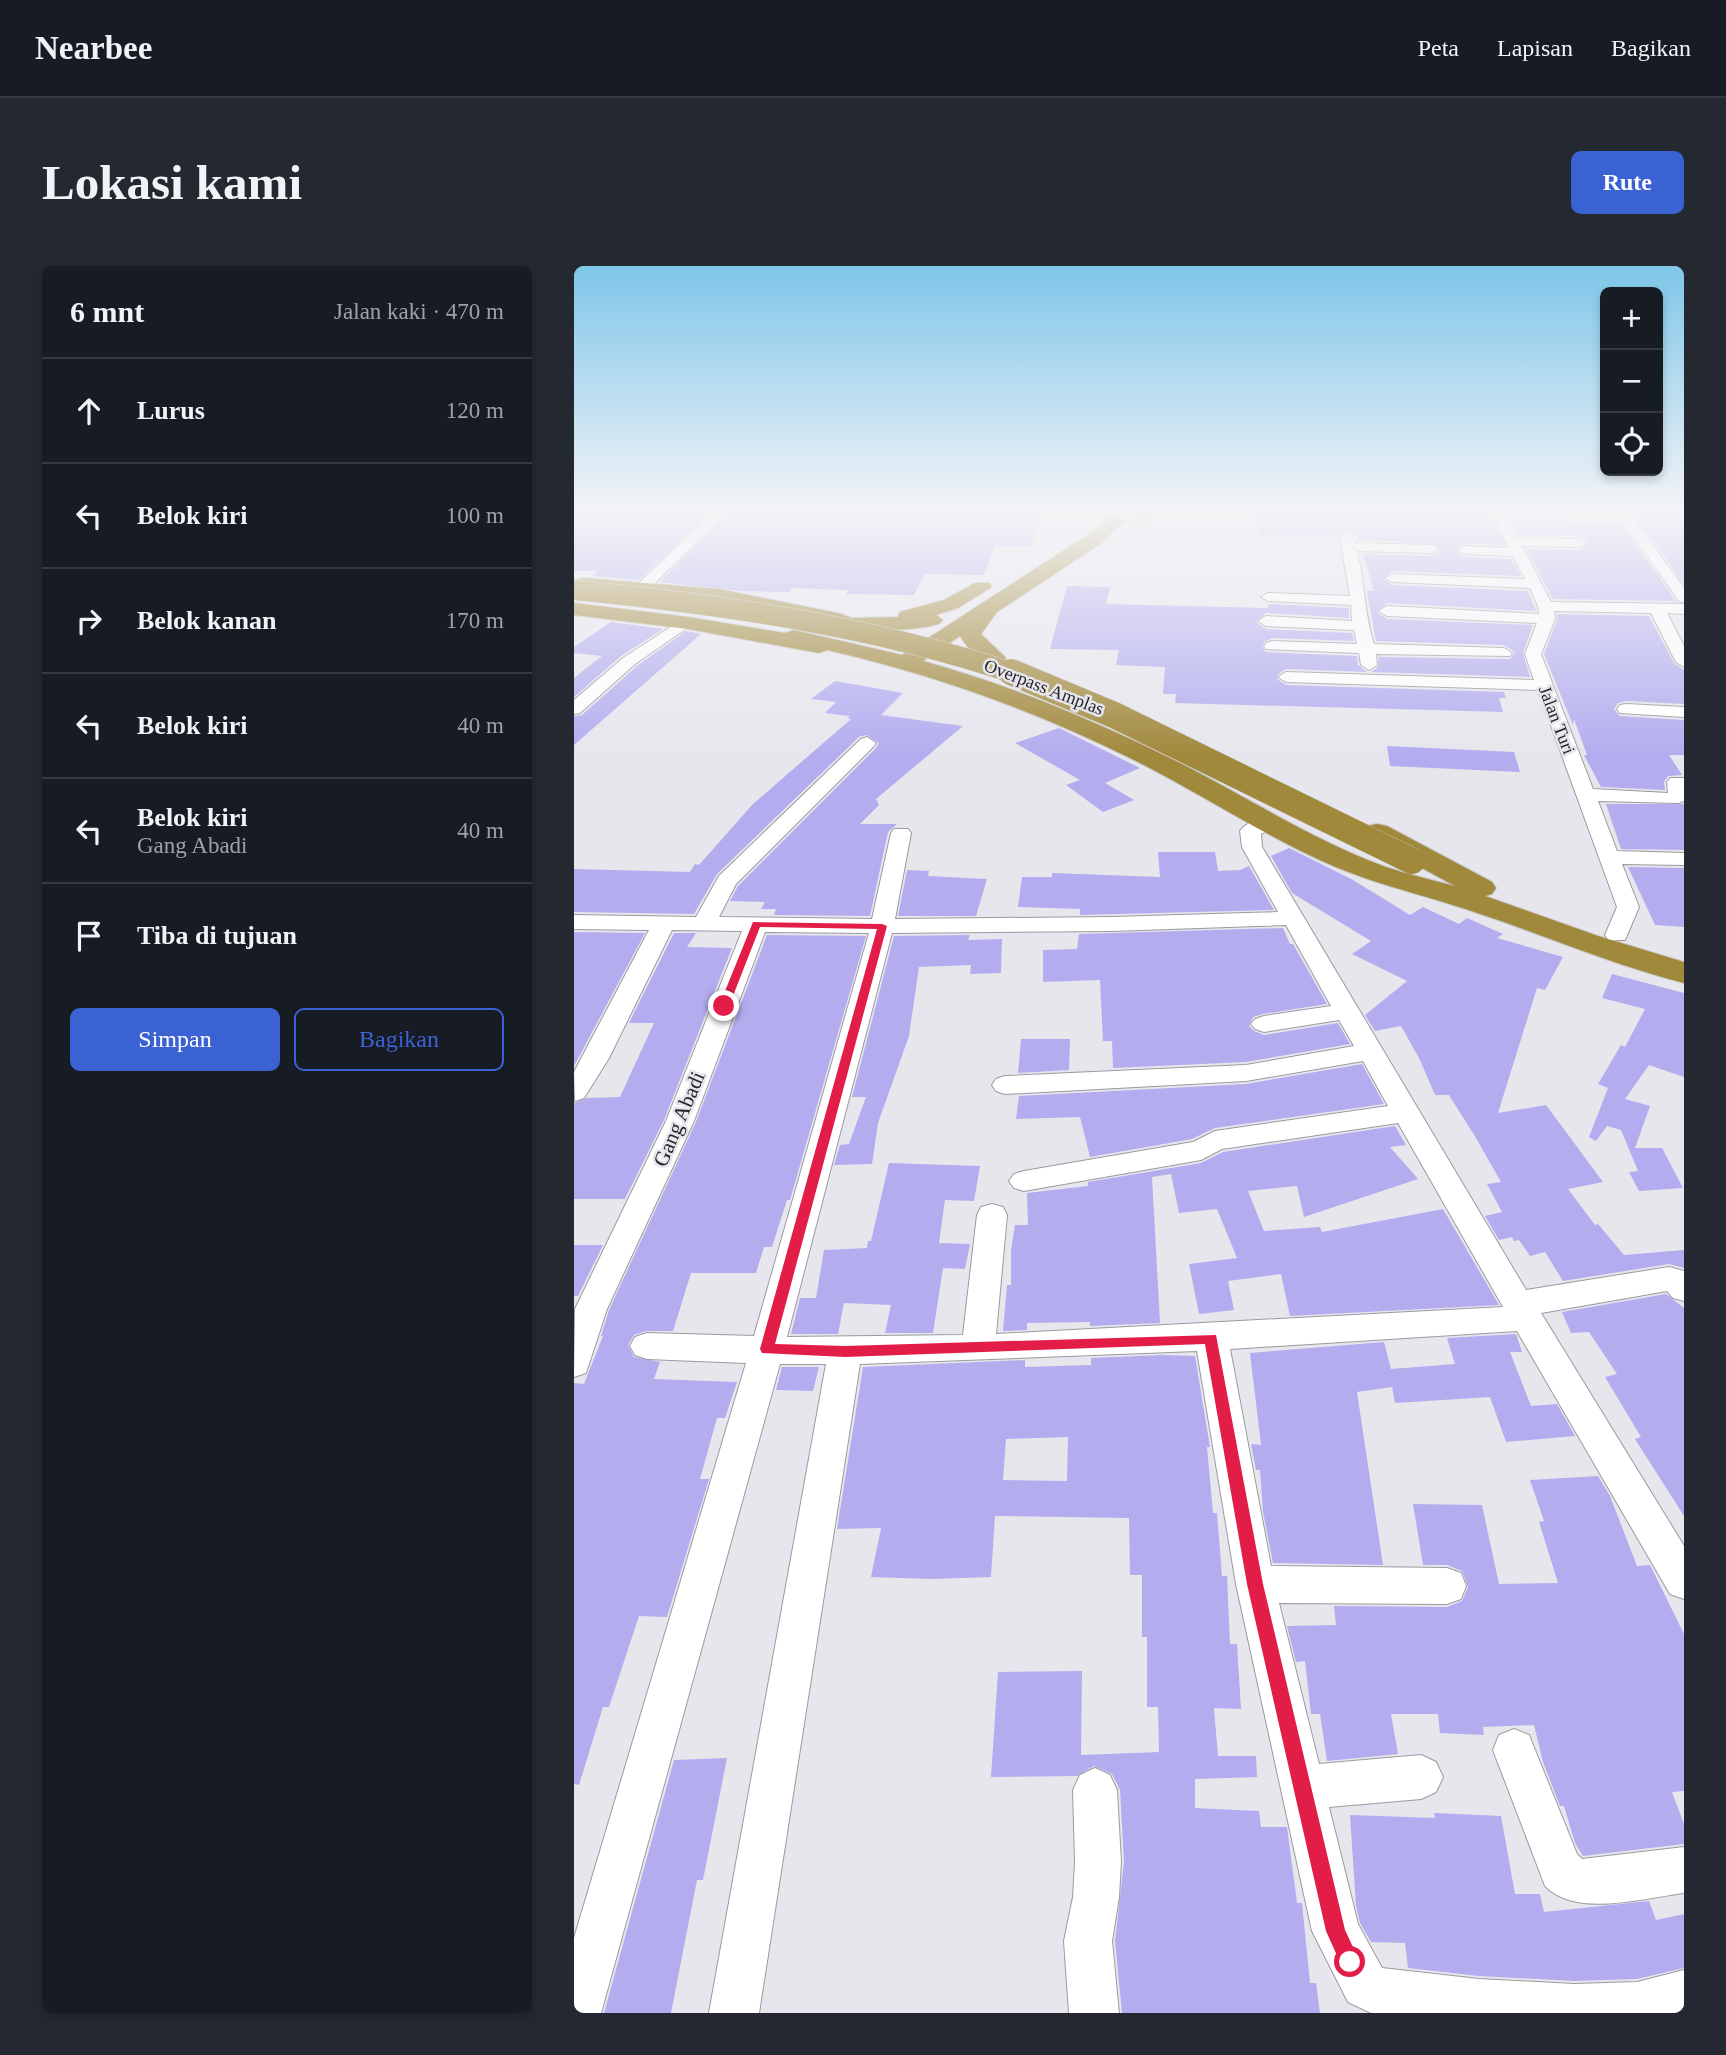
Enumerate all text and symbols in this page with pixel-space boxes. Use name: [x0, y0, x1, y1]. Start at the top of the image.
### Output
text: Nearbee: [35, 30, 152, 66]
text: Peta: [1418, 35, 1459, 61]
text: Lapisan: [1497, 35, 1573, 61]
text: Bagikan: [1611, 35, 1691, 61]
button: Rute: [1571, 151, 1684, 214]
text: Lokasi kami: [42, 155, 302, 210]
map controls: [1600, 287, 1663, 476]
button: +: [1600, 287, 1663, 350]
text: 6 mnt: [70, 295, 144, 328]
text: Jalan kaki · 470 m: [334, 299, 504, 324]
button: −: [1600, 350, 1663, 413]
icon: ahead: [70, 392, 108, 430]
text: Lurus: [137, 396, 205, 425]
text: 120 m: [446, 398, 504, 423]
button: locate: [1600, 413, 1663, 476]
icon: left: [70, 497, 108, 535]
text: Belok kiri: [137, 501, 248, 530]
text: 100 m: [446, 503, 504, 528]
icon: right: [70, 602, 108, 640]
text: Belok kanan: [137, 606, 276, 635]
text: 170 m: [446, 608, 504, 633]
street label: Overpass Amplas: [981, 655, 1107, 719]
street label: Jalan Turi: [1535, 683, 1579, 757]
icon: left: [70, 707, 108, 745]
text: Belok kiri: [137, 711, 248, 740]
text: 40 m: [457, 713, 504, 738]
text: Belok kiri: [137, 803, 248, 832]
icon: left: [70, 812, 108, 850]
text: 40 m: [457, 818, 504, 843]
text: Gang Abadi: [137, 833, 248, 858]
icon: arrive: [70, 917, 108, 955]
text: Tiba di tujuan: [137, 921, 297, 950]
route end: [708, 990, 739, 1021]
button: Simpan: [70, 1008, 280, 1071]
button: Bagikan: [294, 1008, 504, 1071]
street label: Gang Abadi: [648, 1068, 710, 1170]
route start: [1334, 1946, 1365, 1977]

